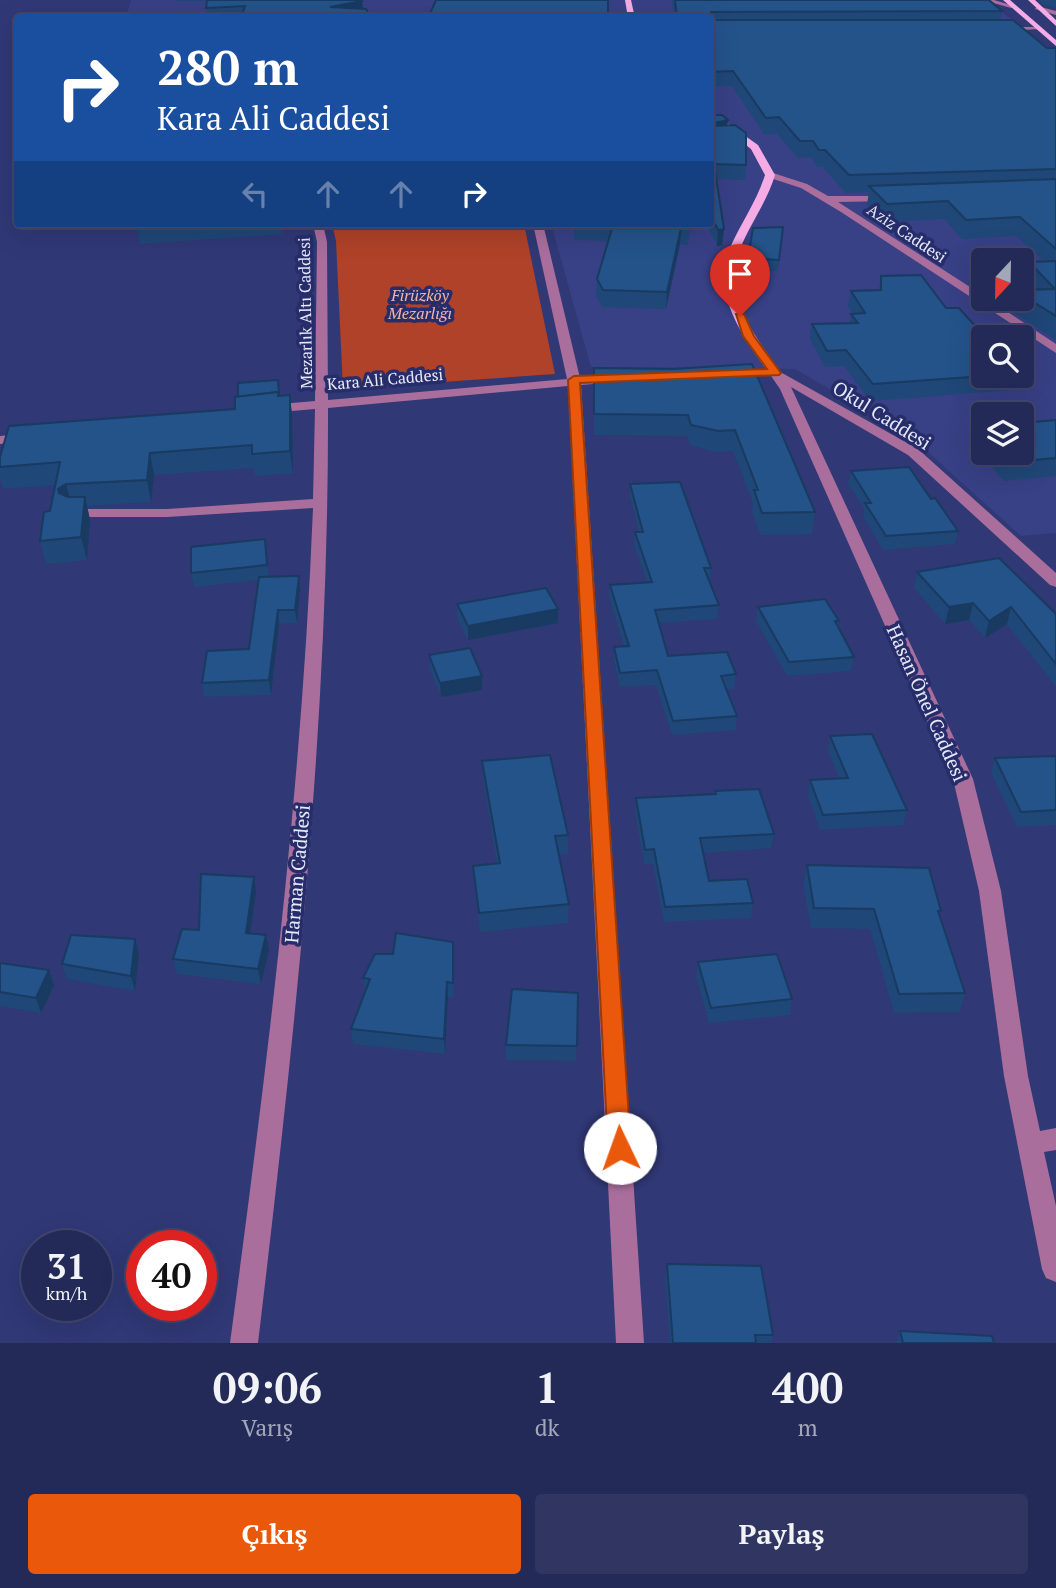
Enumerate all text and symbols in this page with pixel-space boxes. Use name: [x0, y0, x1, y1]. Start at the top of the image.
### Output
text: 280 m: [157, 34, 299, 99]
icon: right: [42, 42, 133, 133]
text: Kara Ali Caddesi: [157, 97, 390, 139]
icon: left: [236, 175, 274, 213]
icon: ahead: [309, 175, 347, 213]
icon: ahead: [382, 175, 420, 213]
icon: right: [455, 175, 493, 213]
street label: Aziz Caddesi: [863, 198, 951, 268]
street label: Mezarlık Altı Caddesi: [293, 237, 317, 389]
pin: [710, 244, 770, 316]
north arrow: [971, 248, 1034, 312]
map controls: [971, 248, 1034, 465]
icon: arrive: [721, 255, 759, 293]
park label: Firüzköy Mezarlığı: [387, 284, 452, 324]
button: search: [971, 325, 1034, 388]
street label: Kara Ali Caddesi: [326, 363, 444, 395]
street label: Okul Caddesi: [828, 374, 936, 455]
button: layers: [971, 402, 1034, 465]
street label: Hasan Önel Caddesi: [882, 621, 973, 785]
street label: Harman Caddesi: [278, 804, 315, 944]
position arrow: [583, 1111, 657, 1185]
speed limit sign: 40: [126, 1230, 217, 1321]
text: 31: [47, 1243, 86, 1289]
text: km/h: [46, 1281, 87, 1305]
text: 09:06: [213, 1359, 322, 1415]
text: 1: [535, 1359, 559, 1415]
text: 400: [772, 1359, 843, 1415]
text: Varış: [242, 1412, 293, 1443]
text: dk: [535, 1412, 559, 1443]
text: m: [798, 1412, 818, 1443]
button: Çıkış: [28, 1494, 521, 1574]
button: Paylaş: [535, 1494, 1028, 1574]

